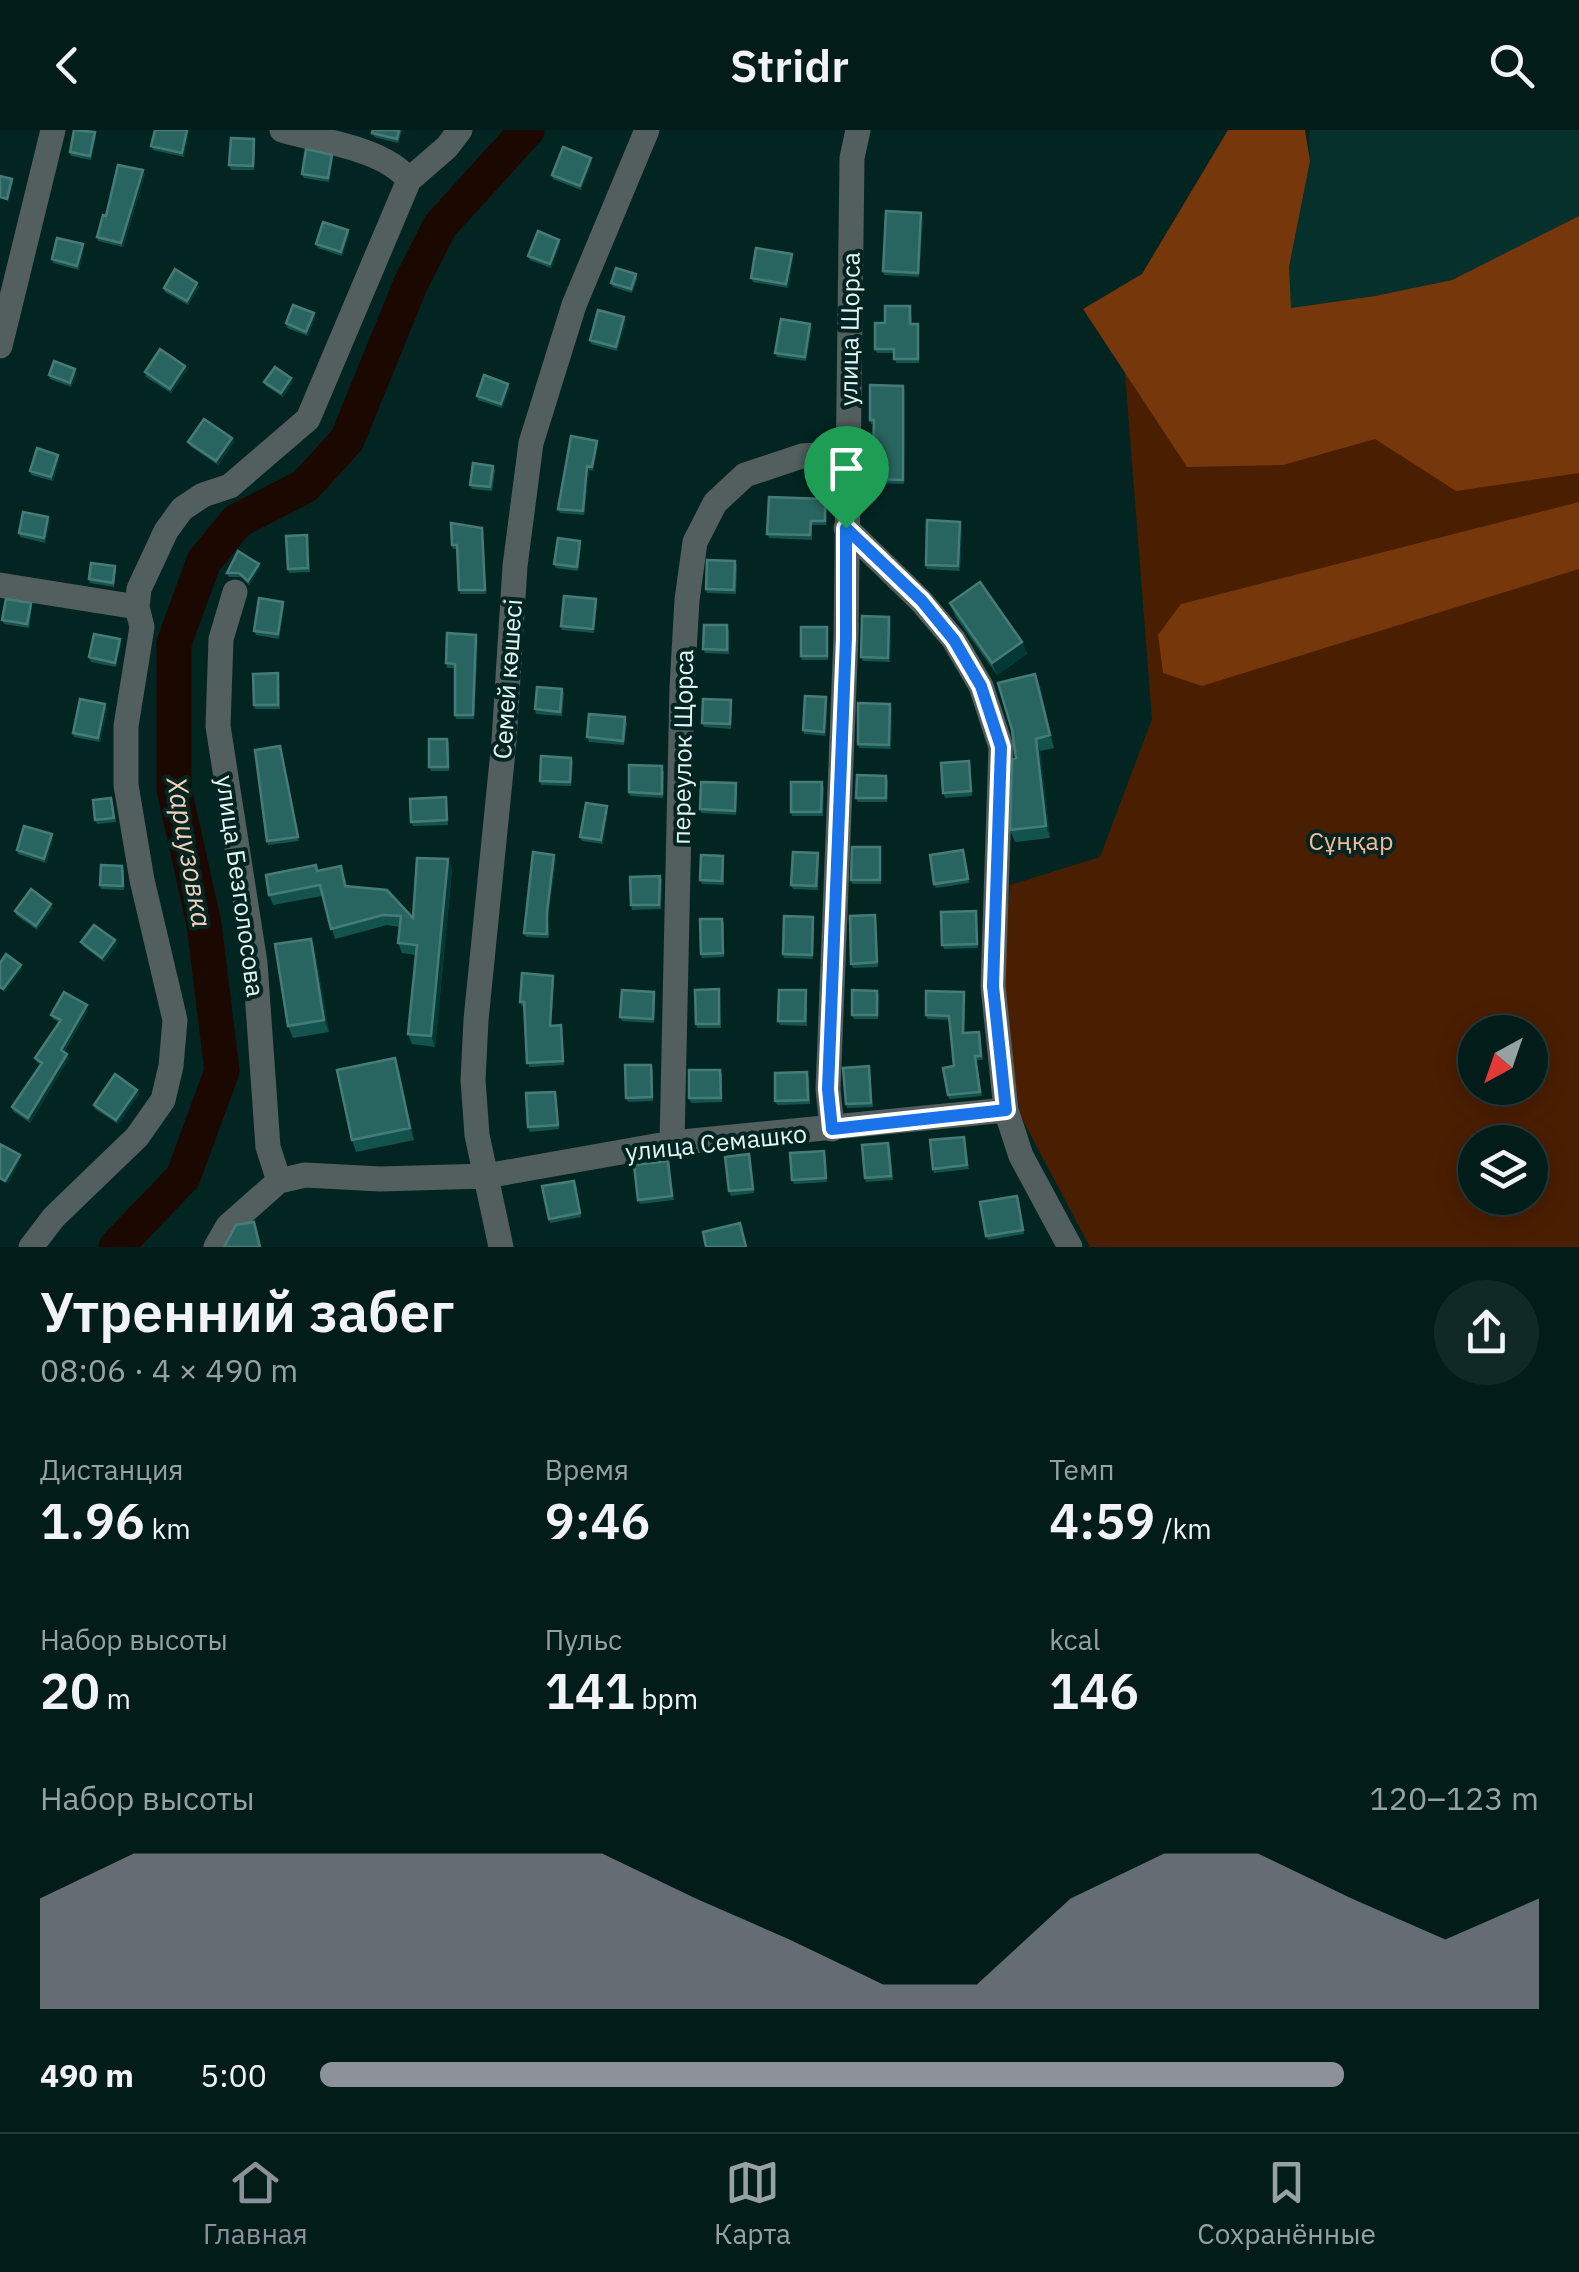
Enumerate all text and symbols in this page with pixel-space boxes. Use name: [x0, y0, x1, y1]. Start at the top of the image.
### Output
text: Stridr: [730, 36, 849, 94]
icon: back: [40, 38, 95, 93]
icon: search: [1484, 38, 1539, 93]
street label: улица Щорса: [831, 252, 867, 406]
pin: [804, 426, 889, 529]
icon: arrive: [819, 441, 874, 496]
street label: Семей көшесі: [485, 598, 529, 760]
street label: переулок Щорса: [664, 649, 700, 845]
water label: Хариузовка: [158, 773, 221, 930]
street label: улица Безголосова: [209, 773, 273, 999]
park label: Сұңқар: [1309, 824, 1393, 857]
north arrow: [1458, 1015, 1548, 1105]
map controls: [1458, 1015, 1548, 1215]
street label: улица Семашко: [624, 1116, 808, 1168]
button: layers: [1458, 1125, 1548, 1215]
text: Утренний забег: [40, 1276, 454, 1347]
button: share: [1434, 1280, 1539, 1385]
text: 08:06 · 4 × 490 m: [40, 1349, 298, 1391]
text: Дистанция: [40, 1451, 184, 1488]
text: Время: [545, 1451, 629, 1488]
text: Темп: [1049, 1451, 1114, 1488]
text: 1.96: [40, 1488, 145, 1553]
text: 9:46: [545, 1488, 651, 1553]
text: 4:59: [1049, 1488, 1155, 1553]
text: km: [145, 1510, 191, 1547]
text: /km: [1155, 1510, 1212, 1547]
text: Набор высоты: [40, 1621, 228, 1658]
text: Пульс: [545, 1621, 622, 1658]
text: kcal: [1049, 1621, 1100, 1658]
text: 20: [40, 1658, 100, 1723]
text: 141: [545, 1658, 635, 1723]
text: 146: [1049, 1658, 1139, 1723]
text: m: [100, 1680, 131, 1717]
text: bpm: [635, 1680, 698, 1717]
text: Набор высоты: [40, 1777, 255, 1819]
text: 120–123 m: [1369, 1777, 1539, 1819]
text: 490 m: [40, 2054, 134, 2096]
text: 5:00: [200, 2054, 267, 2096]
tab: Главная: [203, 2155, 308, 2252]
tab: Карта: [714, 2155, 791, 2252]
tab: Сохранённые: [1197, 2155, 1376, 2252]

